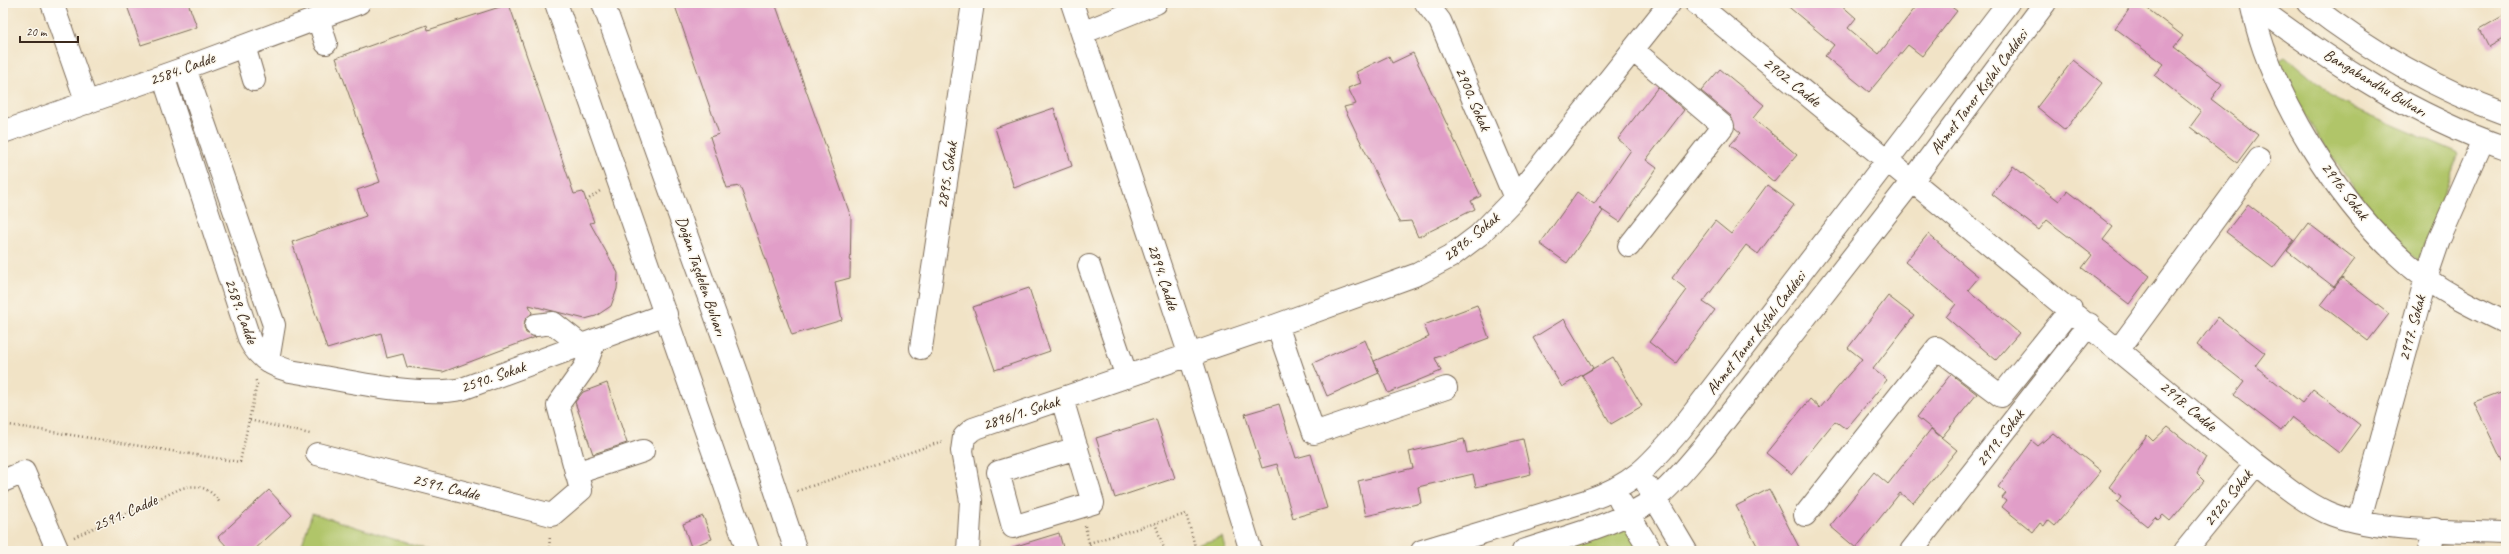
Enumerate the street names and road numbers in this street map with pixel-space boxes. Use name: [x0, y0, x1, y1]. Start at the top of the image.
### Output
street label: Ahmet Taner Kışlalı Caddesi: [1926, 24, 2033, 158]
street label: Bangabandhu Bulvarı: [2320, 44, 2431, 122]
street label: 2584. Cadde: [147, 47, 219, 90]
street label: 2902. Cadde: [1759, 53, 1826, 112]
street label: 2900. Sokak: [1451, 64, 1496, 135]
street label: 2895. Sokak: [932, 139, 962, 210]
street label: 2916. Sokak: [2317, 158, 2374, 225]
street label: 2896. Sokak: [1439, 207, 1504, 266]
street label: Doğan Taşdelen Bulvarı: [671, 214, 731, 339]
street label: 2894. Cadde: [1143, 241, 1184, 314]
street label: Ahmet Taner Kışlalı Caddesi: [1702, 266, 1811, 398]
street label: 2589. Cadde: [220, 276, 263, 348]
street label: 2917. Sokak: [2394, 292, 2431, 363]
street label: 2590. Sokak: [458, 356, 529, 397]
street label: 2918. Cadde: [2155, 376, 2222, 437]
street label: 2896/1. Sokak: [980, 391, 1063, 435]
street label: 2919. Sokak: [1971, 404, 2029, 471]
street label: 2920. Sokak: [2199, 465, 2258, 530]
street label: 2591. Cadde: [411, 469, 483, 505]
street label: 2591. Cadde: [90, 489, 162, 536]

